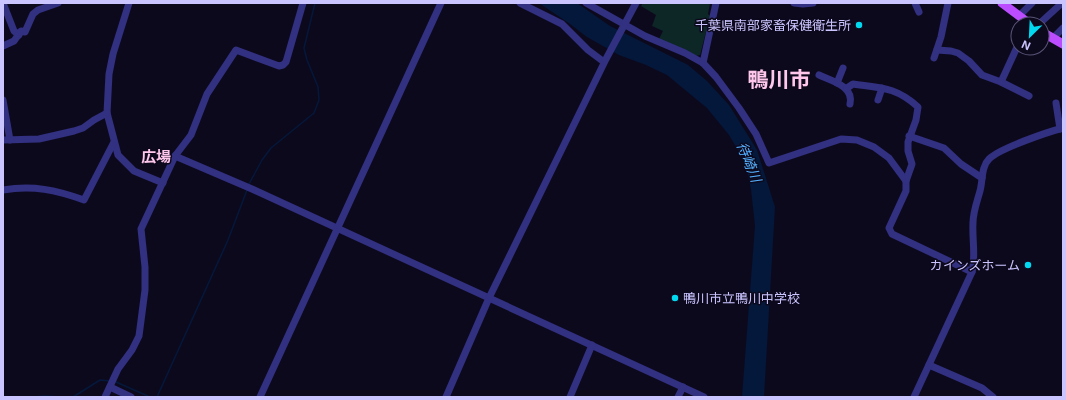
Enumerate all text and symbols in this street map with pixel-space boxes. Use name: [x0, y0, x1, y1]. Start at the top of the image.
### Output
north arrow: [1010, 16, 1050, 56]
place label: 千葉県南部家畜保健衛生所: [695, 17, 851, 33]
marker: 千葉県南部家畜保健衛生所: [854, 20, 864, 30]
text: N: [1019, 37, 1033, 53]
district label: 鴨川市: [748, 67, 811, 92]
water label: 待崎川: [734, 139, 766, 186]
district label: 広場: [141, 147, 171, 166]
place label: カインズホーム: [930, 257, 1020, 273]
marker: カインズホーム: [1023, 260, 1033, 270]
place label: 鴨川市立鴨川中学校: [683, 290, 800, 306]
marker: 鴨川市立鴨川中学校: [670, 293, 680, 303]

